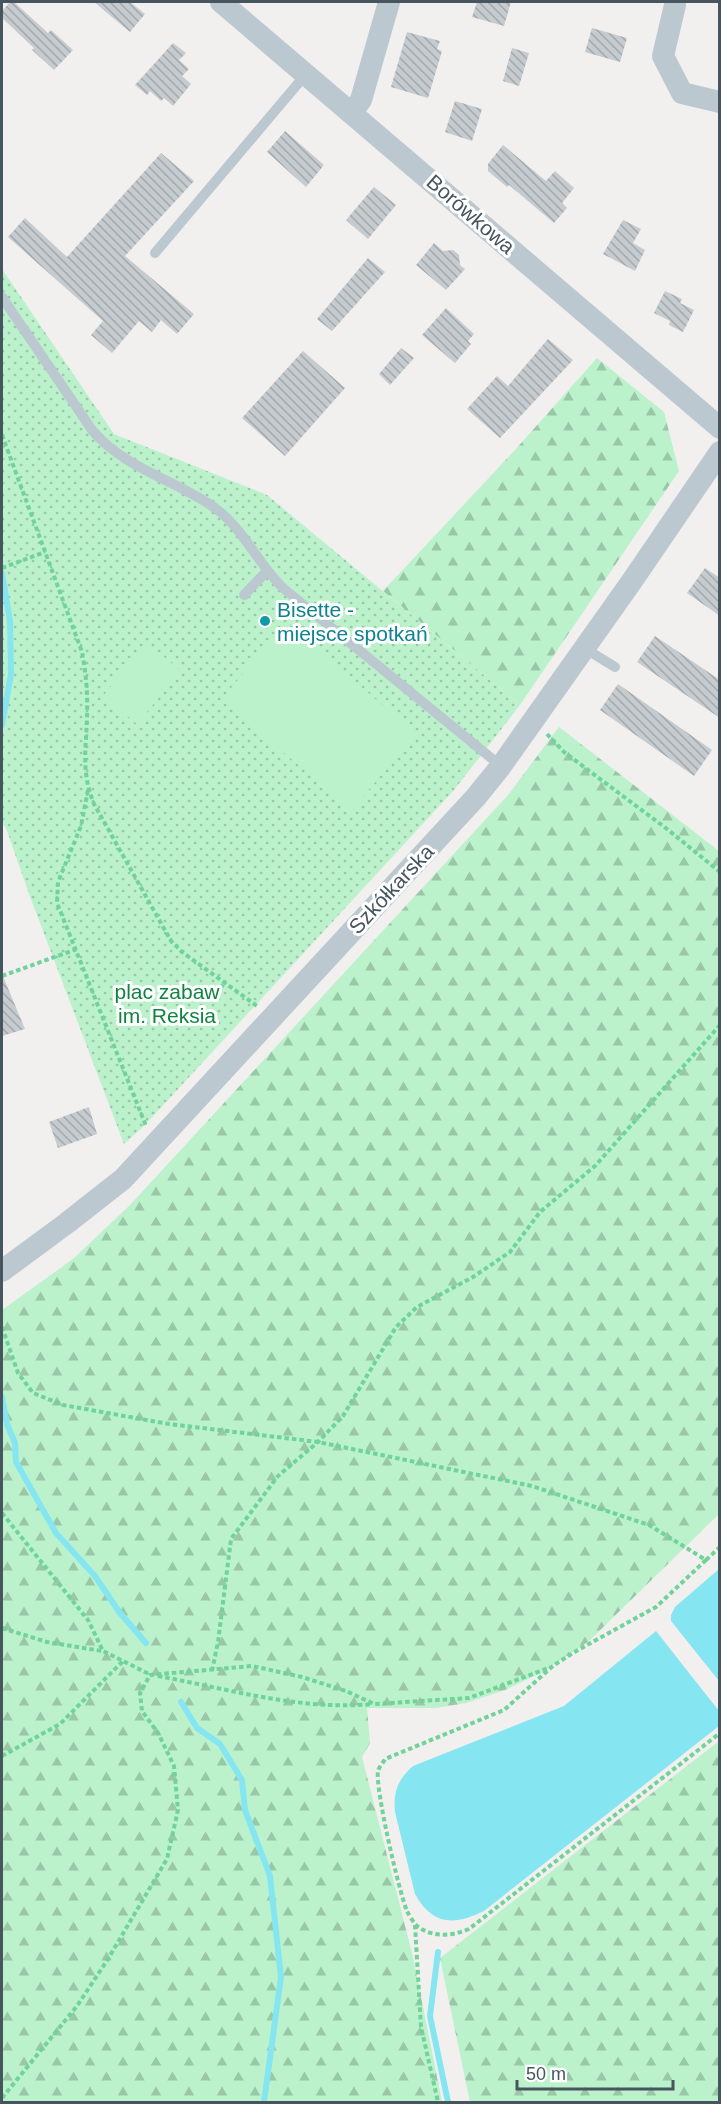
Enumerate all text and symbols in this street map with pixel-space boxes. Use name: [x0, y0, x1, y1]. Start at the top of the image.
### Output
street label: Borówkowa: [422, 170, 520, 258]
place label: Bisette - miejsce spotkań: [277, 598, 428, 645]
marker: Bisette - miejsce spotkań: [258, 614, 272, 628]
street label: Szkółkarska: [344, 840, 438, 938]
park label: plac zabaw im. Reksia: [114, 980, 220, 1027]
scale bar: [517, 2053, 673, 2091]
text: 50 m: [526, 2064, 566, 2084]

